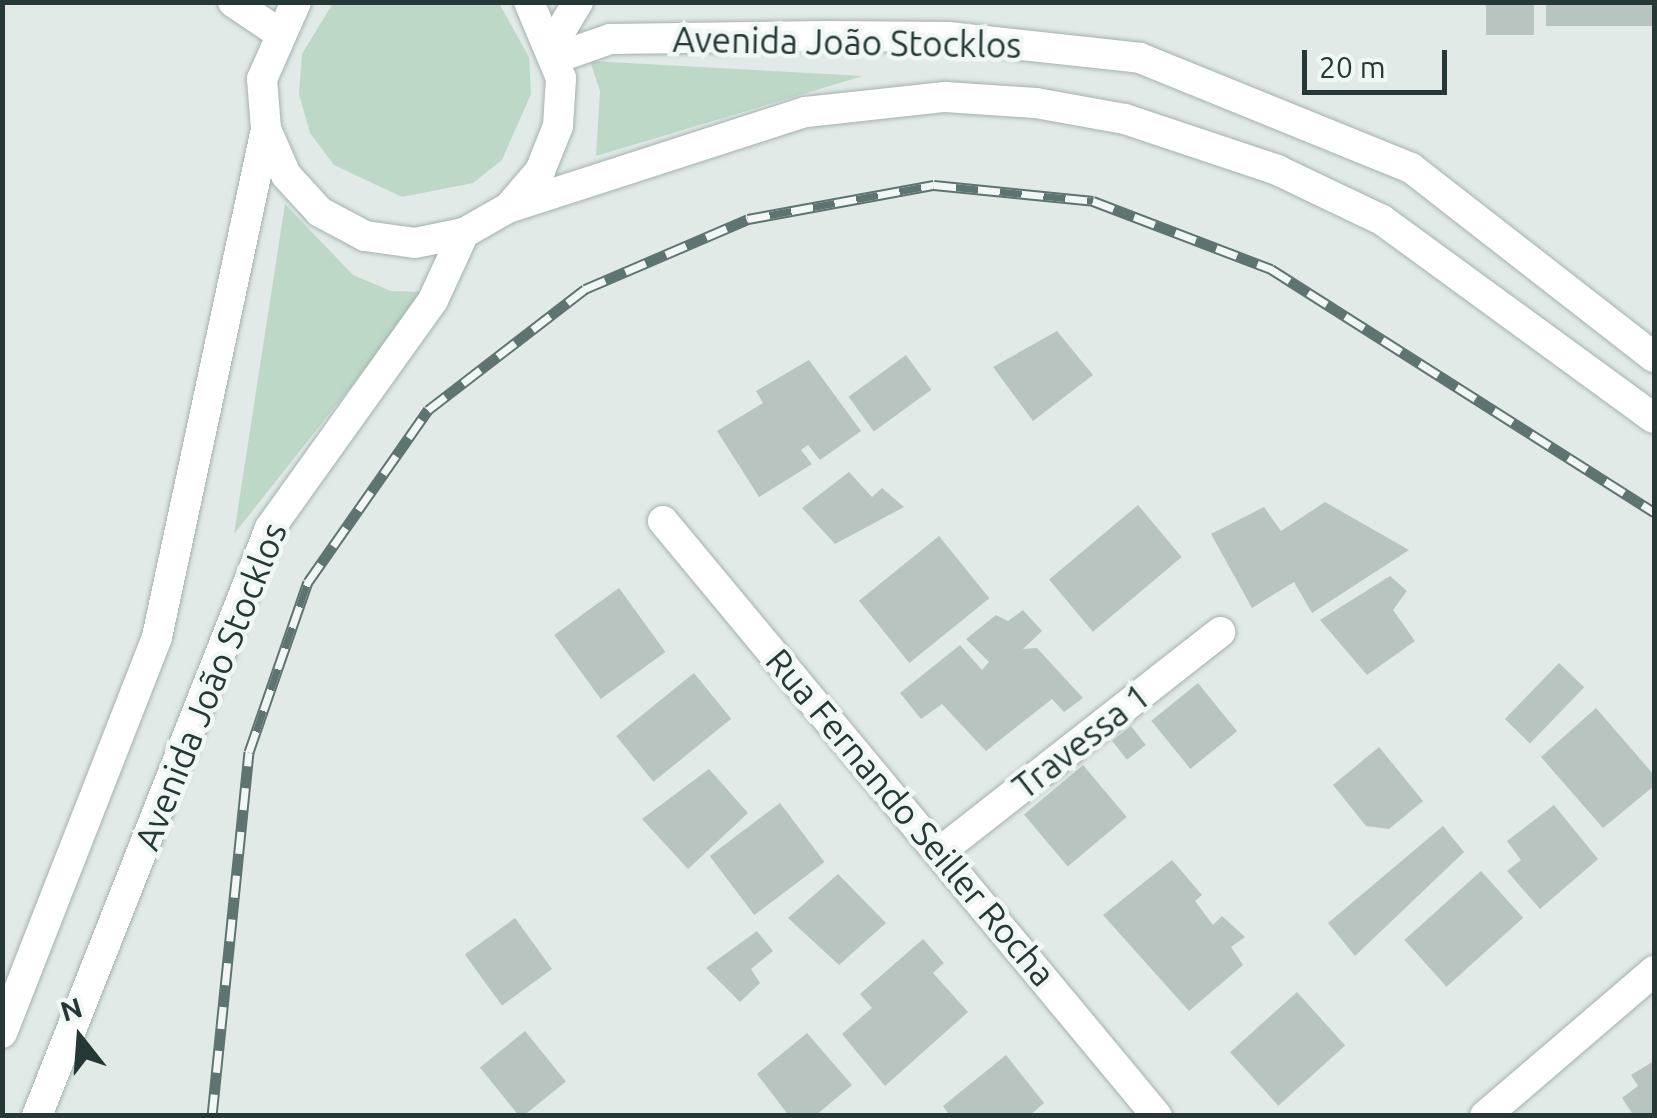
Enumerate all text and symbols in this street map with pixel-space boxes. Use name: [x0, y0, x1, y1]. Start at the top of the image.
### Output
street label: Avenida João Stocklos: [672, 18, 1022, 66]
scale bar: [1307, 30, 1452, 92]
text: 20 m: [1319, 50, 1386, 84]
street label: Avenida João Stocklos: [125, 516, 295, 856]
street label: Rua Fernando Seiller Rocha: [758, 640, 1064, 994]
street label: Travessa 1: [1004, 675, 1158, 807]
north arrow: [30, 988, 130, 1088]
text: N: [57, 991, 86, 1027]

